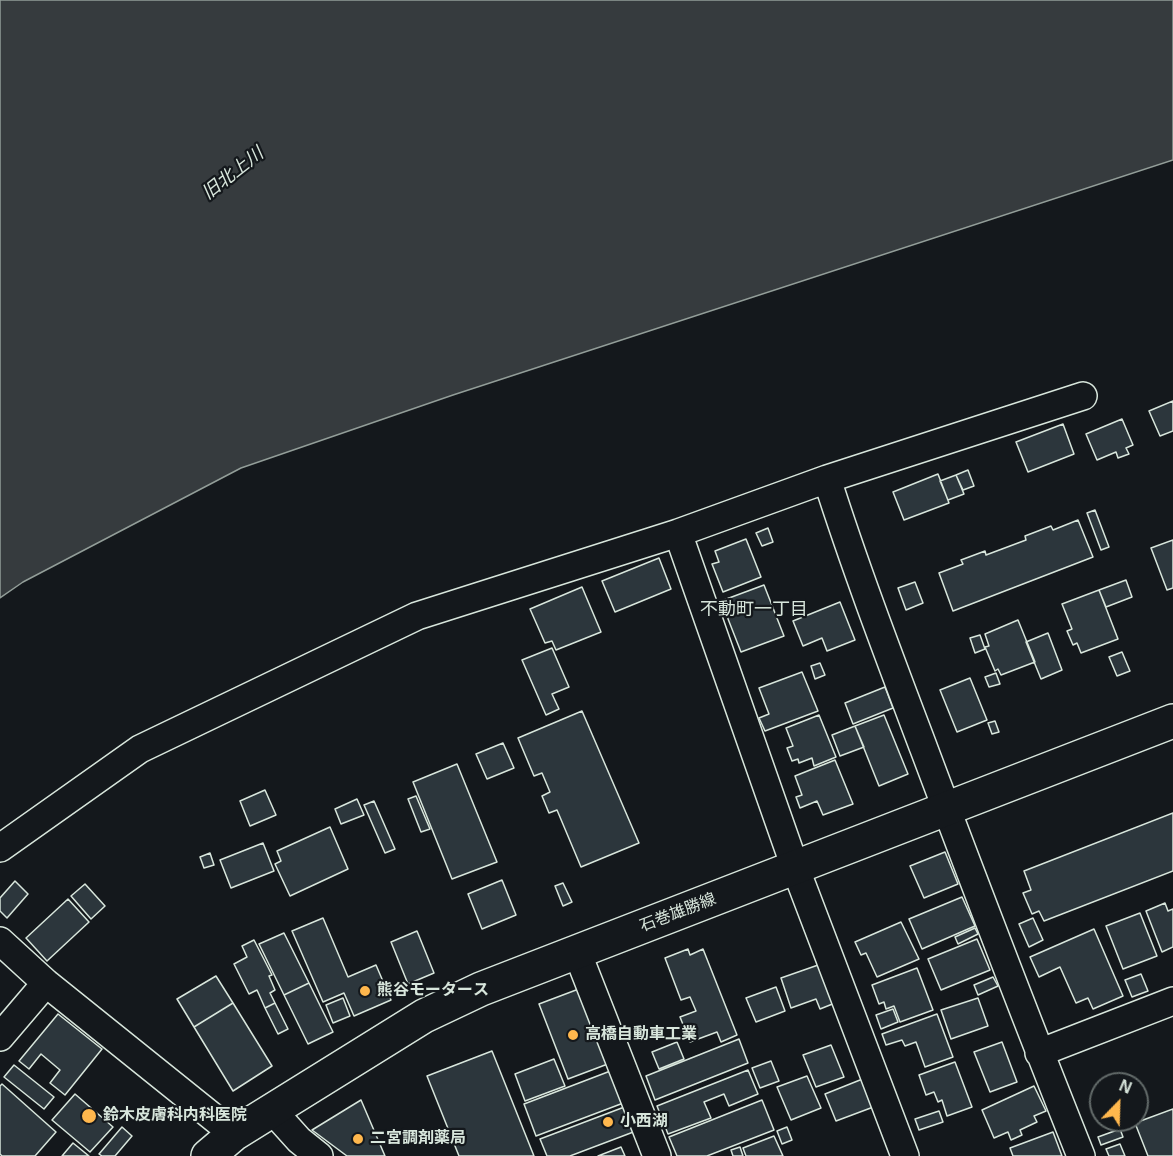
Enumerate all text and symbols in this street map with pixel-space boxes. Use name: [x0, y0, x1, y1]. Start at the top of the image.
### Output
water label: 旧北上川: [198, 143, 268, 205]
district label: 不動町一丁目: [700, 599, 808, 621]
street label: 石巻雄勝線: [637, 890, 719, 936]
place label: 熊谷モータース: [377, 981, 489, 1001]
marker: 熊谷モータース: [358, 984, 372, 998]
place label: 高橋自動車工業: [585, 1025, 697, 1045]
marker: 高橋自動車工業: [566, 1028, 580, 1042]
north arrow: [1089, 1072, 1149, 1132]
text: N: [1117, 1077, 1134, 1097]
place label: 鈴木皮膚科内科医院: [103, 1106, 247, 1126]
marker: 鈴木皮膚科内科医院: [80, 1107, 98, 1125]
place label: 小西湖: [620, 1112, 668, 1132]
marker: 小西湖: [601, 1115, 615, 1129]
place label: 二宮調剤薬局: [370, 1129, 466, 1149]
marker: 二宮調剤薬局: [351, 1132, 365, 1146]

